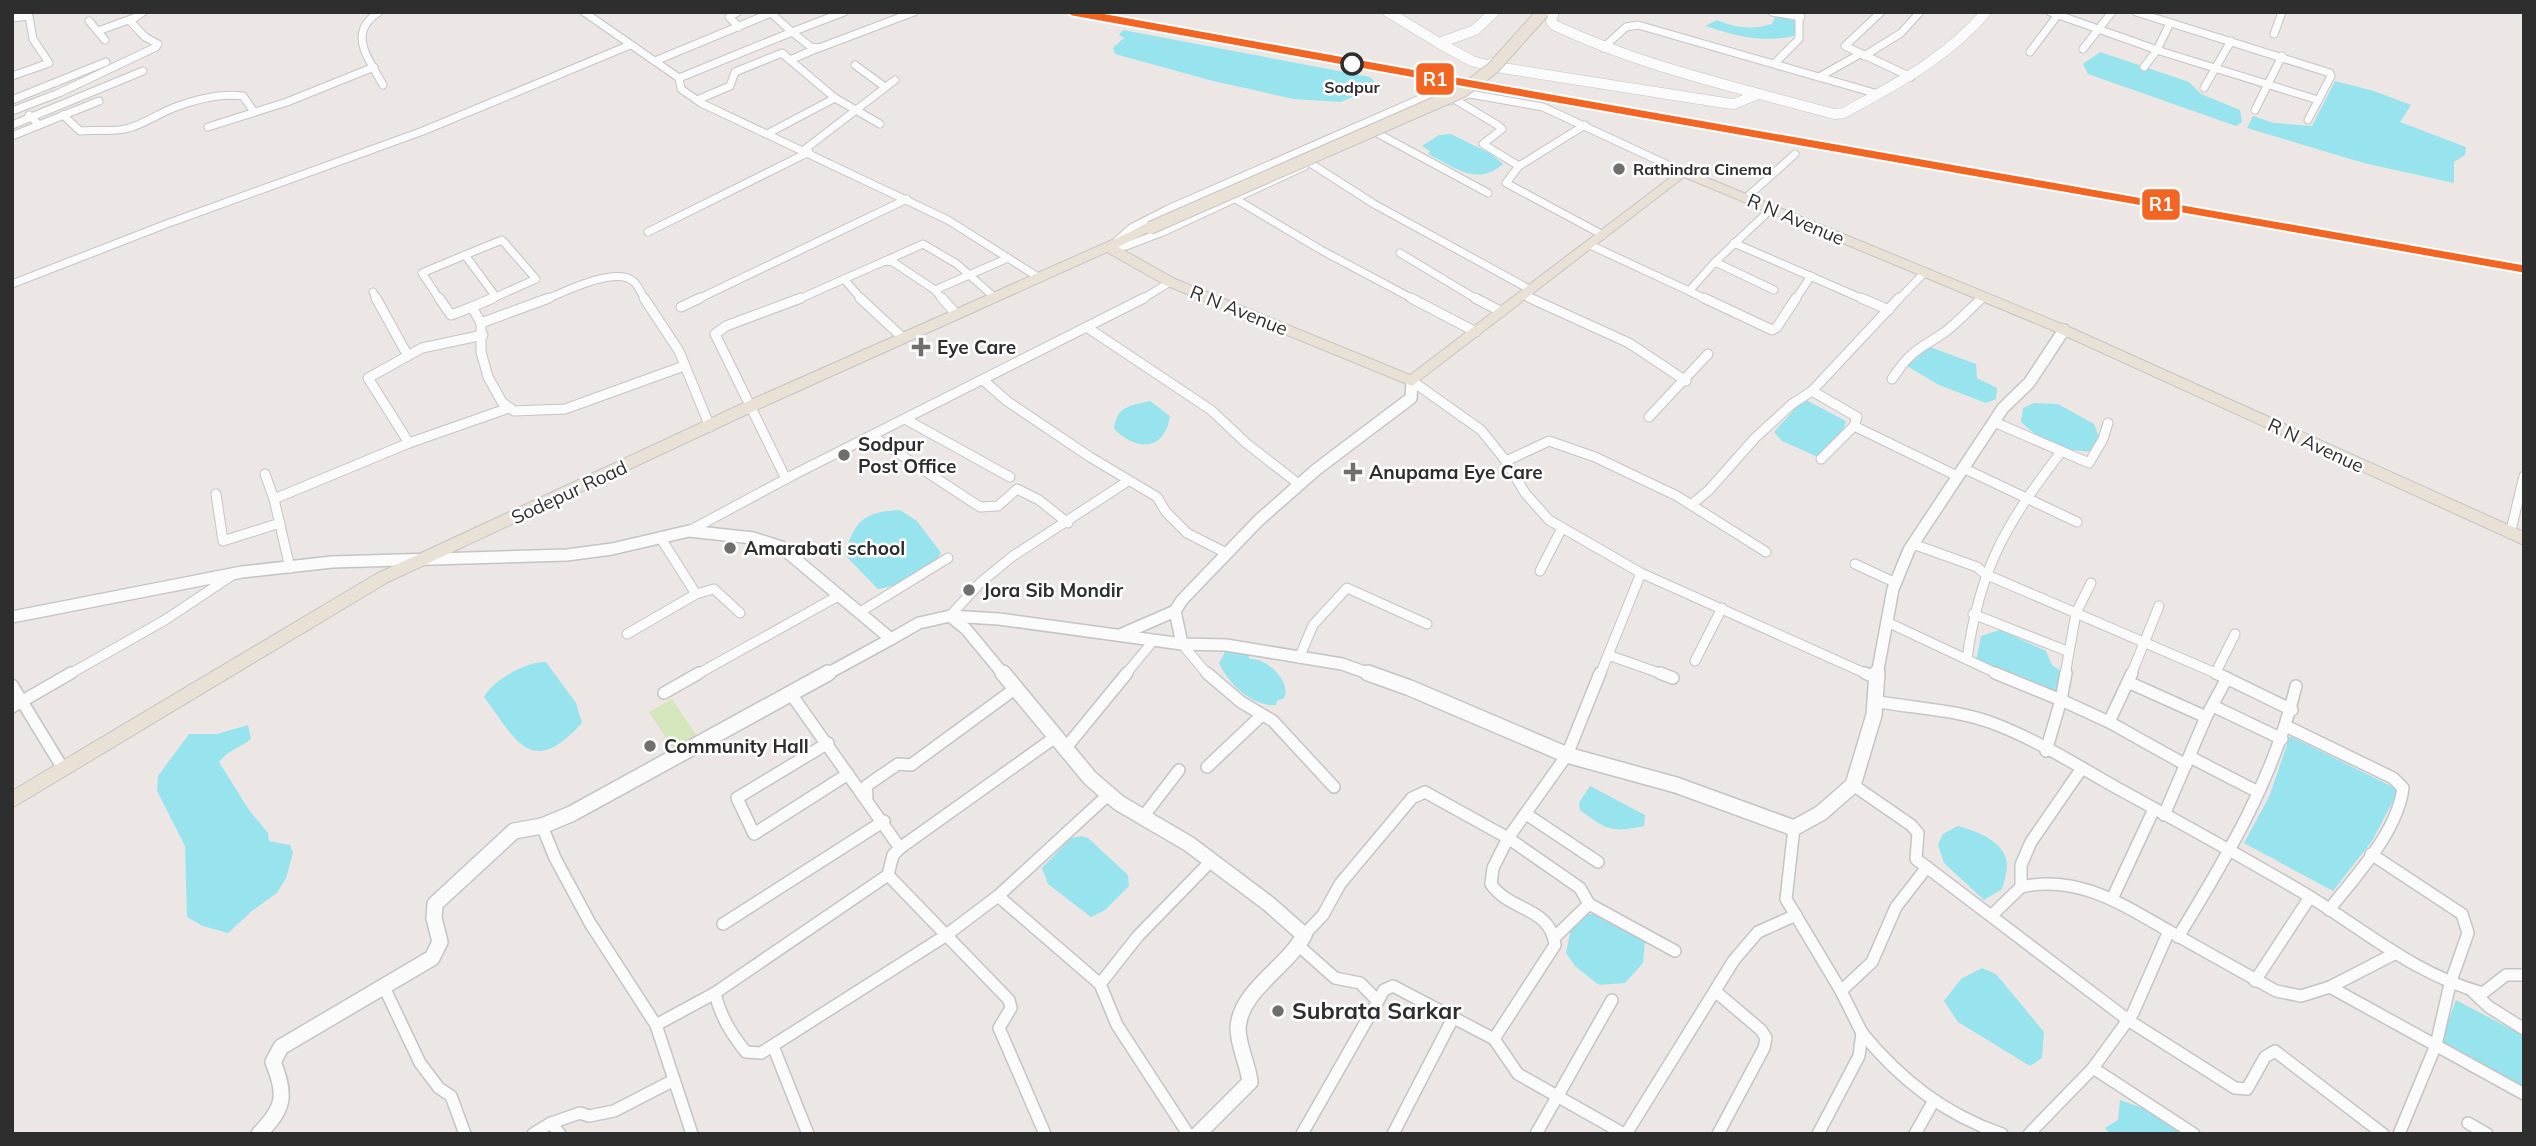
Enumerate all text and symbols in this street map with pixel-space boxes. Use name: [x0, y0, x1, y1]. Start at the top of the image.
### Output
marker: Sodpur: [1341, 53, 1363, 75]
line badge: R1: [1415, 62, 1455, 96]
text: R1: [1423, 67, 1447, 91]
place label: Sodpur: [1324, 77, 1380, 97]
place label: Rathindra Cinema: [1633, 159, 1772, 179]
marker: Rathindra Cinema: [1611, 161, 1627, 177]
street label: R N Avenue: [1744, 188, 1848, 250]
line badge: R1: [2141, 188, 2181, 221]
text: R1: [2149, 192, 2173, 216]
street label: R N Avenue: [1187, 279, 1291, 341]
place label: Eye Care: [937, 335, 1016, 359]
marker: Eye Care: [911, 337, 931, 357]
street label: R N Avenue: [2264, 412, 2368, 478]
place label: Sodpur Post Office: [858, 432, 956, 478]
marker: Sodpur Post Office: [836, 447, 852, 463]
street label: Sodepur Road: [507, 455, 631, 529]
place label: Anupama Eye Care: [1369, 460, 1543, 484]
marker: Anupama Eye Care: [1343, 462, 1363, 482]
place label: Amarabati school: [744, 536, 905, 560]
marker: Amarabati school: [722, 540, 738, 556]
place label: Jora Sib Mondir: [983, 578, 1124, 602]
marker: Jora Sib Mondir: [961, 582, 977, 598]
place label: Community Hall: [664, 734, 809, 758]
marker: Community Hall: [642, 738, 658, 754]
place label: Subrata Sarkar: [1292, 996, 1461, 1025]
marker: Subrata Sarkar: [1270, 1003, 1286, 1019]

